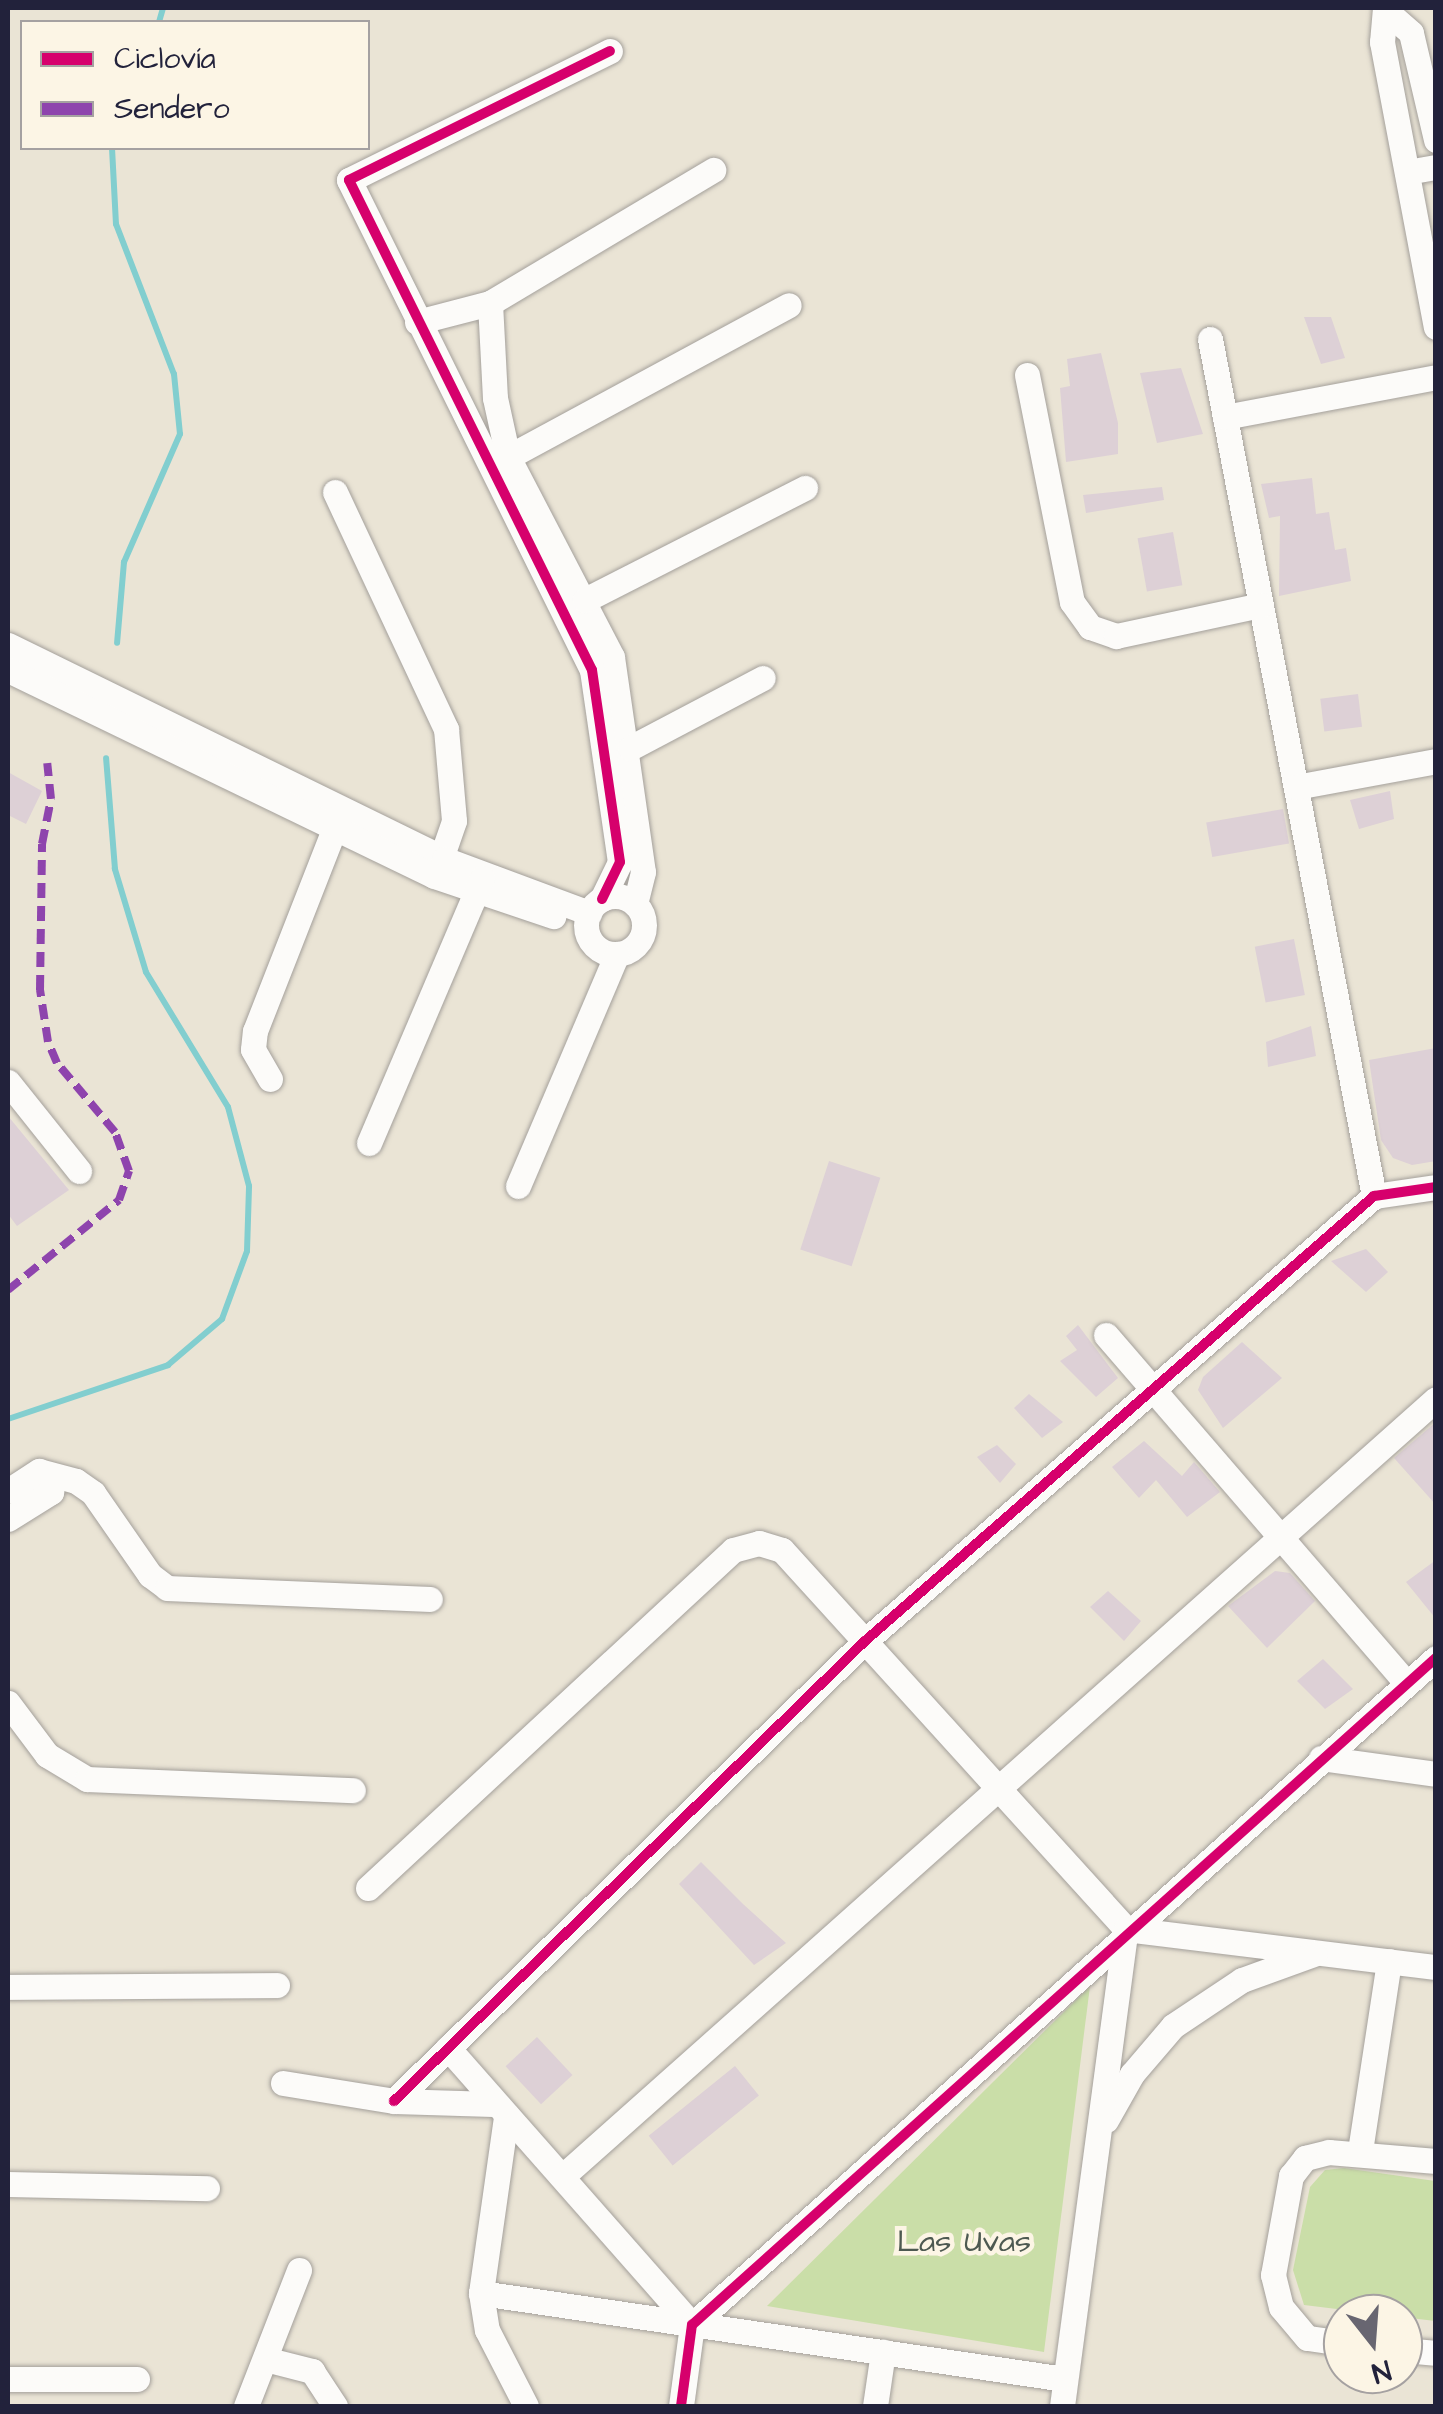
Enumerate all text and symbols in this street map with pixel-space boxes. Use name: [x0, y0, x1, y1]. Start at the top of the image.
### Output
legend: [20, 20, 370, 150]
text: Ciclovía: [114, 38, 216, 80]
text: Sendero: [114, 88, 230, 130]
park label: Las Uvas: [897, 2223, 1031, 2261]
north arrow: [1323, 2294, 1423, 2394]
text: N: [1367, 2350, 1395, 2392]

